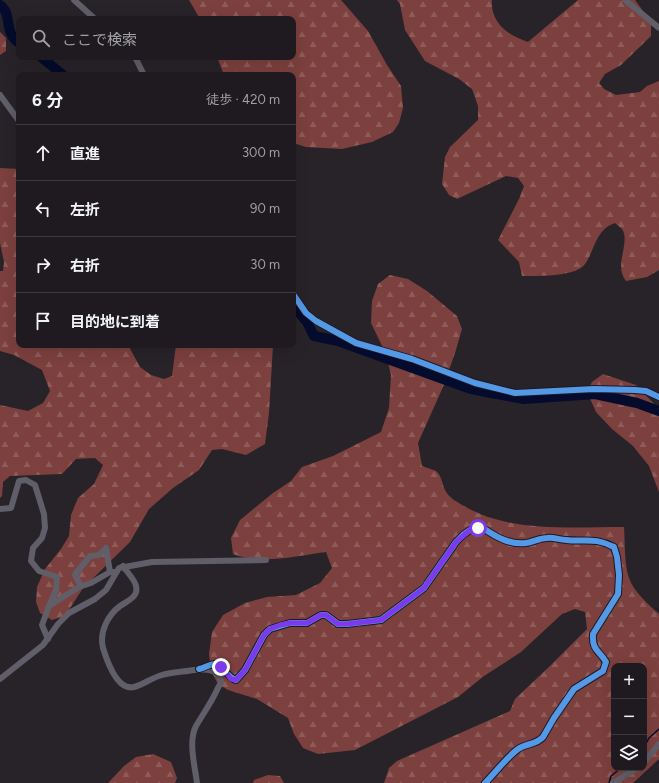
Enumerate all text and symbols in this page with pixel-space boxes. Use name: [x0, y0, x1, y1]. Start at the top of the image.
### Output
search box: [16, 16, 296, 60]
icon: search: [30, 27, 52, 49]
text: ここで検索: [62, 31, 137, 49]
text: 6 分: [32, 90, 63, 110]
text: 徒歩 · 420 m: [206, 92, 280, 107]
icon: ahead: [32, 142, 54, 164]
text: 直進: [70, 145, 100, 163]
text: 300 m: [242, 145, 280, 160]
icon: left: [32, 198, 54, 220]
text: 左折: [70, 201, 100, 219]
text: 90 m: [250, 201, 280, 216]
icon: right: [32, 254, 54, 276]
text: 右折: [70, 257, 100, 275]
text: 30 m: [250, 257, 280, 272]
icon: arrive: [32, 310, 54, 332]
text: 目的地に到着: [70, 313, 160, 331]
route start: [469, 519, 487, 537]
route end: [212, 658, 230, 676]
map controls: [611, 663, 647, 771]
button: +: [611, 663, 647, 699]
button: −: [611, 699, 647, 735]
button: layers: [611, 735, 647, 771]

